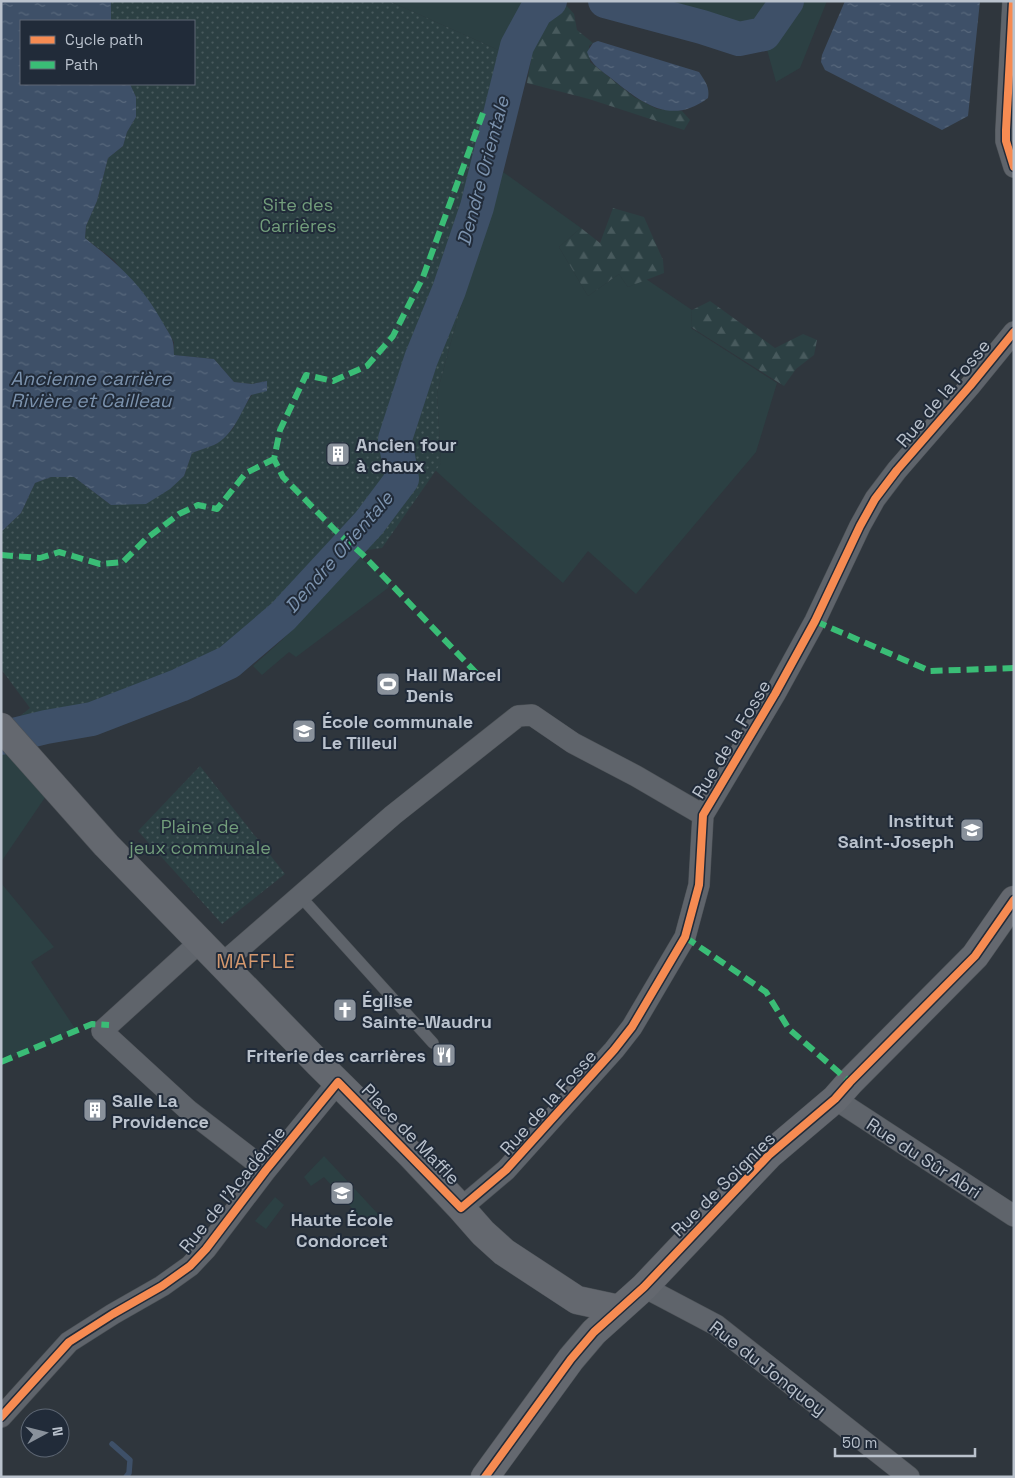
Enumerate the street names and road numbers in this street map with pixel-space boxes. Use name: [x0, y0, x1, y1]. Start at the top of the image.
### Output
street label: Rue de la Fosse: [891, 334, 995, 452]
street label: Rue de la Fosse: [687, 676, 775, 802]
street label: Rue de la Fosse: [495, 1044, 601, 1160]
street label: Place de Maffle: [357, 1079, 465, 1189]
street label: Rue du Sûr Abri: [862, 1112, 986, 1204]
street label: Rue de l'Académie: [174, 1121, 290, 1257]
street label: Rue de Soignies: [666, 1127, 780, 1241]
street label: Rue du Jonquoy: [705, 1315, 831, 1421]

